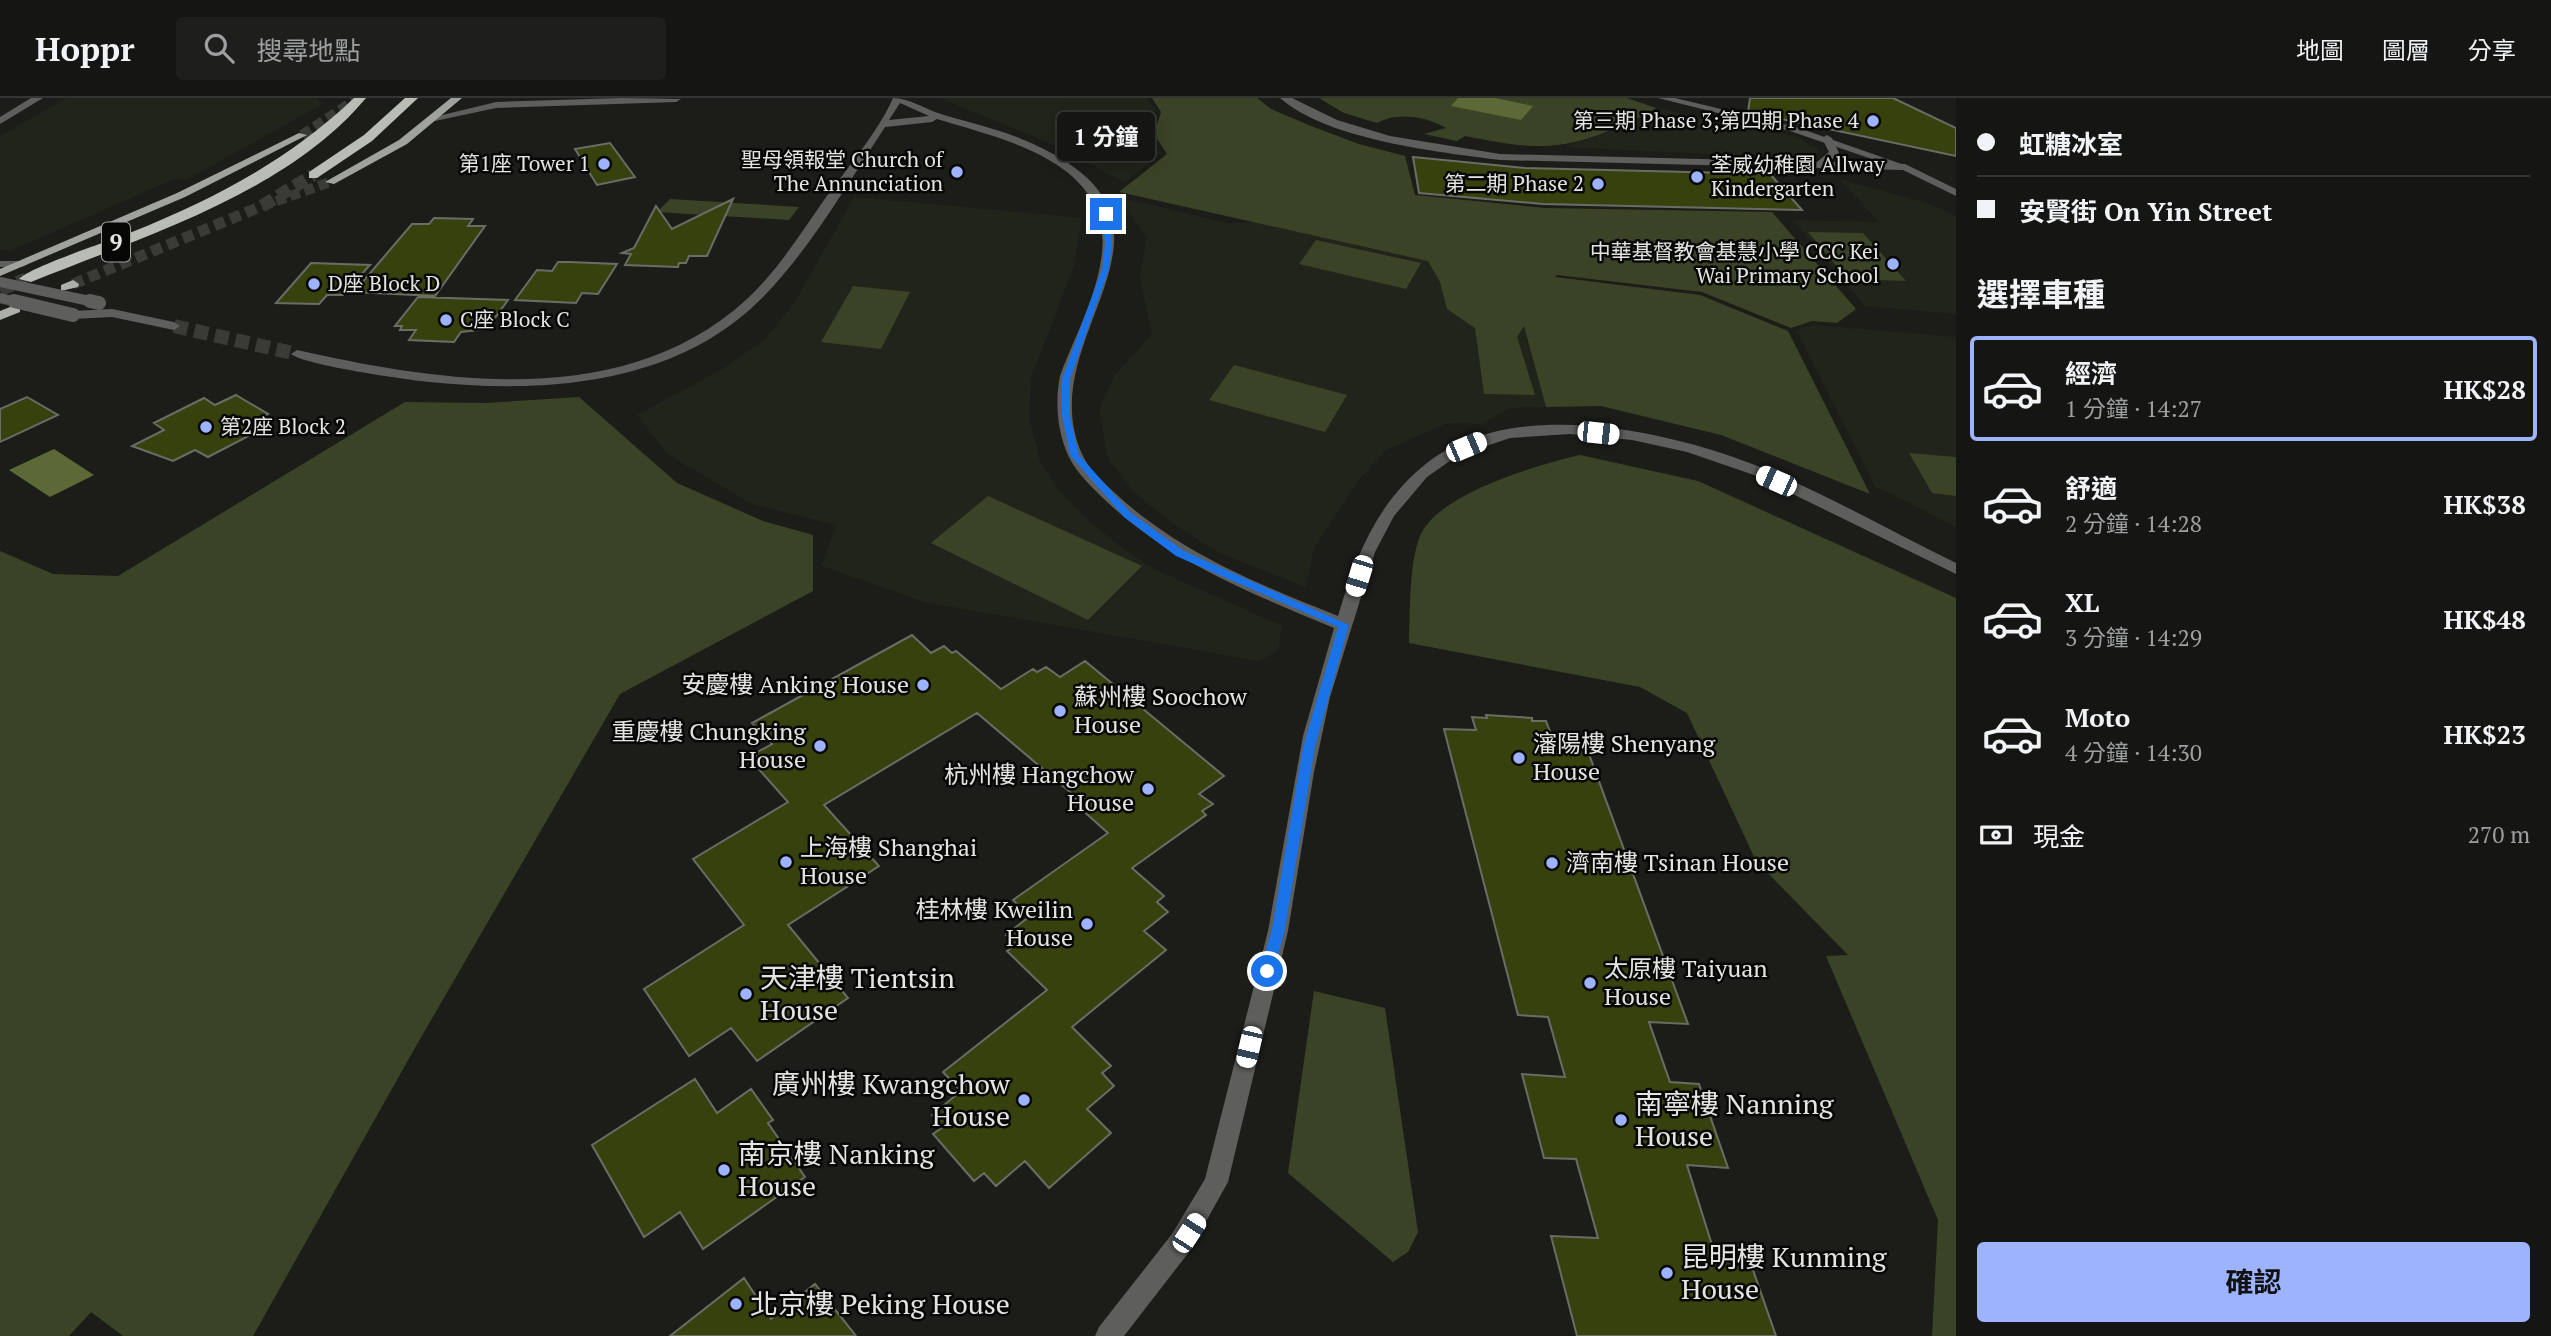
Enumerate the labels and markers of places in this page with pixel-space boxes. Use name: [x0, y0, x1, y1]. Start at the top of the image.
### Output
place label: 第三期 Phase 3;第四期 Phase 4: [1573, 106, 1860, 134]
marker: 第三期 Phase 3;第四期 Phase 4: [1865, 113, 1881, 129]
place label: 聖母領報堂 Church of The Annunciation: [741, 145, 945, 197]
place label: 第1座 Tower 1: [459, 149, 590, 177]
place label: 荃威幼稚園 Allway Kindergarten: [1711, 150, 1885, 202]
marker: 第1座 Tower 1: [596, 156, 612, 172]
marker: 聖母領報堂 Church of The Annunciation: [949, 164, 965, 180]
place label: 第二期 Phase 2: [1444, 169, 1584, 197]
marker: 荃威幼稚園 Allway Kindergarten: [1689, 169, 1705, 185]
marker: 第二期 Phase 2: [1590, 176, 1606, 192]
place label: 中華基督教會基慧小學 CCC Kei Wai Primary School: [1590, 237, 1879, 289]
marker: 中華基督教會基慧小學 CCC Kei Wai Primary School: [1885, 256, 1901, 272]
place label: D座 Block D: [328, 269, 440, 297]
marker: D座 Block D: [306, 276, 322, 292]
place label: C座 Block C: [460, 305, 570, 333]
marker: C座 Block C: [438, 312, 454, 328]
place label: 第2座 Block 2: [220, 412, 346, 440]
marker: 第2座 Block 2: [198, 419, 214, 435]
place label: 安慶樓 Anking House: [681, 668, 909, 700]
marker: 安慶樓 Anking House: [915, 677, 931, 693]
place label: 蘇州樓 Soochow House: [1074, 680, 1247, 740]
marker: 蘇州樓 Soochow House: [1052, 703, 1068, 719]
place label: 重慶樓 Chungking House: [611, 715, 806, 775]
place label: 瀋陽樓 Shenyang House: [1533, 727, 1716, 787]
marker: 重慶樓 Chungking House: [812, 738, 828, 754]
marker: 瀋陽樓 Shenyang House: [1511, 750, 1527, 766]
place label: 杭州樓 Hangchow House: [944, 758, 1135, 818]
marker: 杭州樓 Hangchow House: [1140, 781, 1156, 797]
place label: 上海樓 Shanghai House: [800, 831, 977, 891]
place label: 濟南樓 Tsinan House: [1566, 846, 1789, 878]
marker: 上海樓 Shanghai House: [778, 854, 794, 870]
marker: 濟南樓 Tsinan House: [1544, 855, 1560, 871]
place label: 桂林樓 Kweilin House: [916, 893, 1073, 953]
marker: 桂林樓 Kweilin House: [1079, 916, 1095, 932]
place label: 太原樓 Taiyuan House: [1604, 952, 1768, 1012]
place label: 天津樓 Tientsin House: [760, 959, 955, 1028]
marker: 太原樓 Taiyuan House: [1582, 975, 1598, 991]
marker: 天津樓 Tientsin House: [738, 986, 754, 1002]
place label: 廣州樓 Kwangchow House: [772, 1065, 1011, 1134]
place label: 南寧樓 Nanning House: [1635, 1085, 1835, 1154]
marker: 廣州樓 Kwangchow House: [1016, 1092, 1032, 1108]
marker: 南寧樓 Nanning House: [1613, 1112, 1629, 1128]
place label: 南京樓 Nanking House: [738, 1135, 936, 1204]
marker: 南京樓 Nanking House: [716, 1162, 732, 1178]
place label: 昆明樓 Kunming House: [1681, 1238, 1888, 1307]
marker: 昆明樓 Kunming House: [1659, 1265, 1675, 1281]
place label: 北京樓 Peking House: [750, 1285, 1010, 1322]
marker: 北京樓 Peking House: [728, 1296, 744, 1312]

